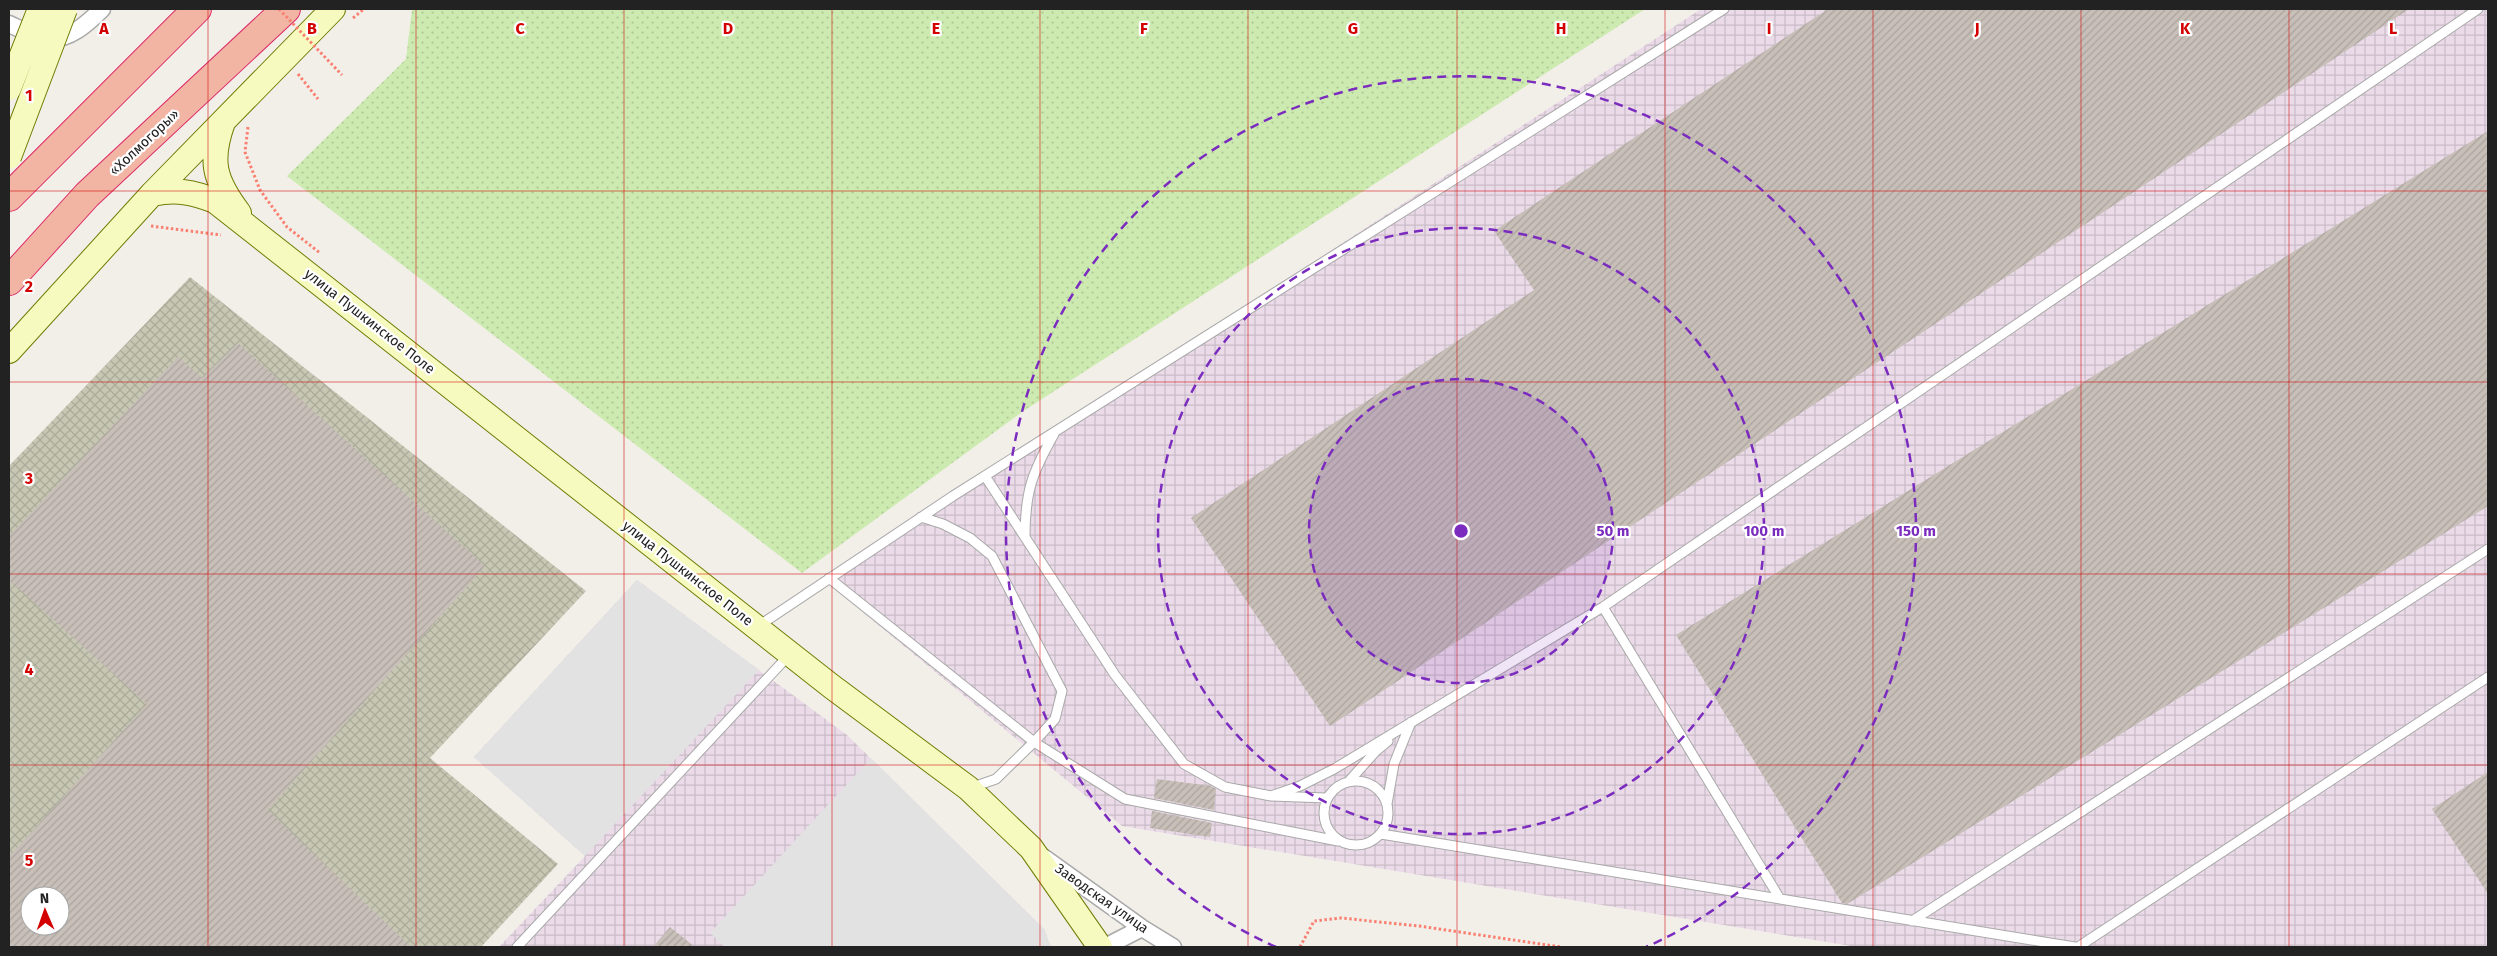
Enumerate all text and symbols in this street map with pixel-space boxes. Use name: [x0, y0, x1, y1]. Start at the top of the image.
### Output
text: A: [98, 19, 109, 38]
text: B: [307, 19, 317, 38]
text: C: [515, 19, 525, 38]
text: D: [723, 19, 733, 38]
text: E: [932, 19, 940, 38]
text: F: [1140, 19, 1148, 38]
text: G: [1348, 19, 1358, 38]
text: H: [1556, 19, 1566, 38]
text: I: [1767, 19, 1771, 38]
text: J: [1973, 19, 1980, 38]
text: K: [2180, 19, 2191, 38]
text: L: [2389, 19, 2397, 38]
text: 1: [25, 86, 33, 105]
street label: «Холмогоры»: [106, 106, 183, 179]
street label: улица Пушкинское Поле: [301, 265, 438, 378]
text: 2: [25, 277, 33, 296]
text: 3: [24, 469, 33, 488]
street label: улица Пушкинское Поле: [619, 517, 756, 630]
centre of rings: [1452, 522, 1470, 540]
text: 50 m: [1596, 522, 1630, 540]
text: 100 m: [1744, 522, 1784, 540]
text: 150 m: [1896, 522, 1936, 540]
text: 4: [24, 660, 34, 679]
text: 5: [25, 851, 34, 870]
street label: Заводская улица: [1052, 860, 1152, 937]
north arrow: [20, 886, 70, 936]
text: N: [40, 890, 50, 907]

